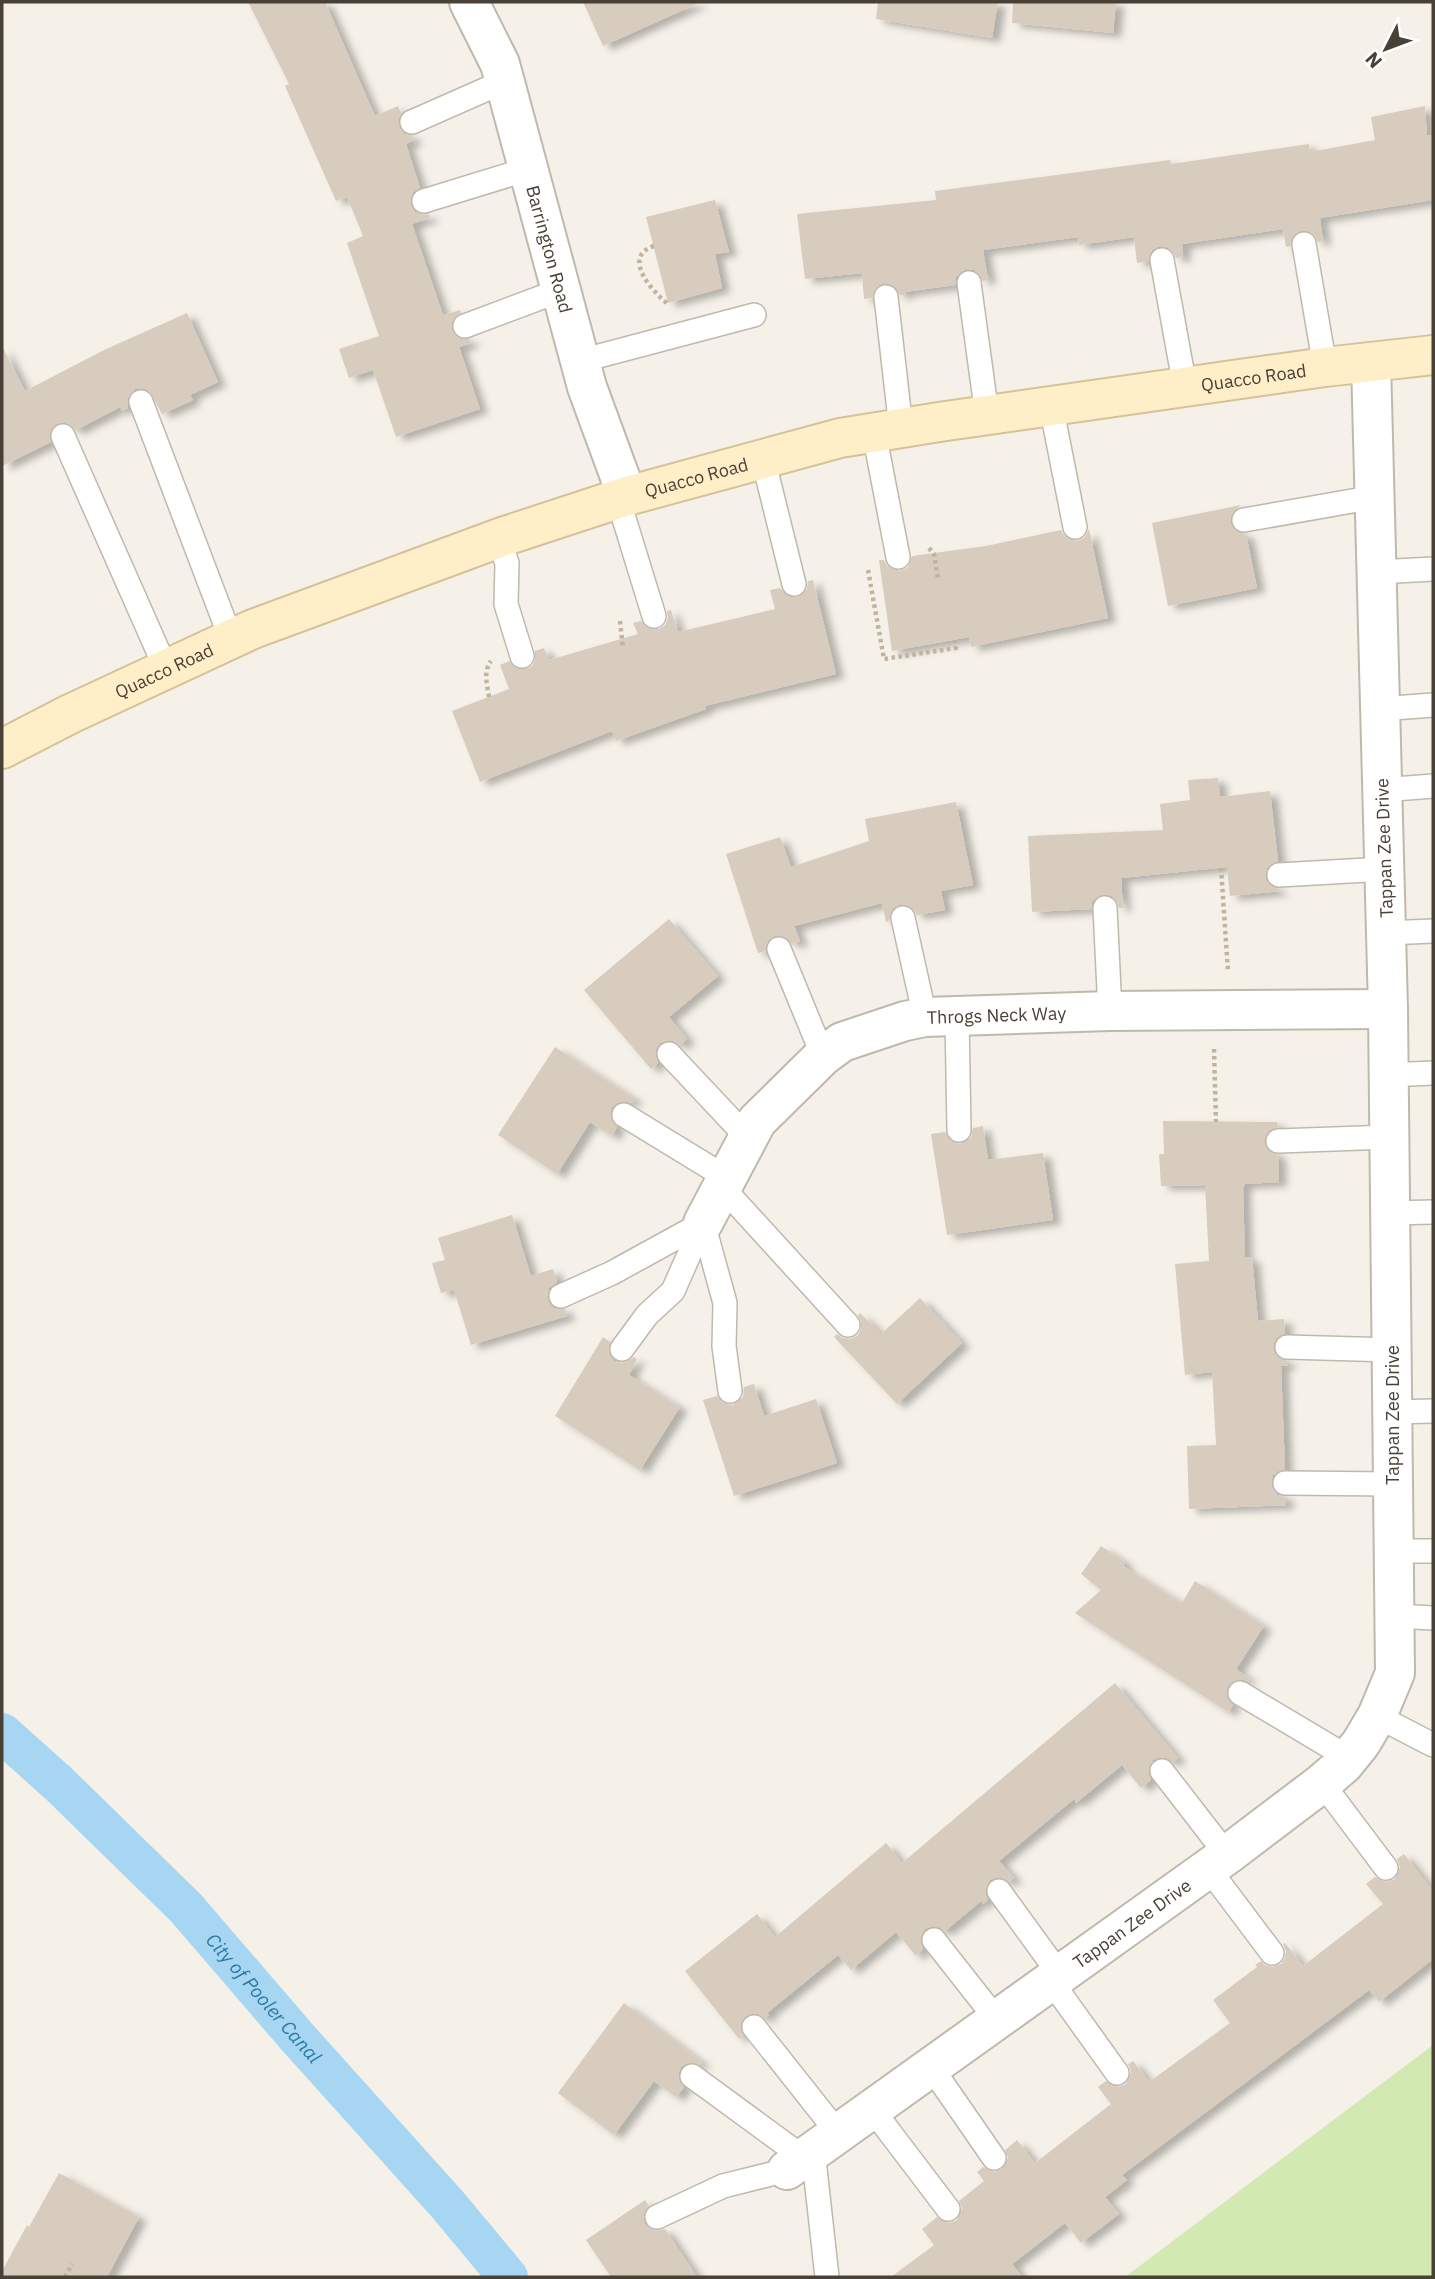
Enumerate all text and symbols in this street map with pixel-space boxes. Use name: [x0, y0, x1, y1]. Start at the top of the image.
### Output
north arrow: [1351, 14, 1421, 84]
text: N: [1360, 47, 1387, 74]
street label: Barrington Road: [522, 183, 578, 315]
street label: Quacco Road: [1199, 358, 1308, 396]
street label: Quacco Road: [642, 452, 751, 502]
street label: Quacco Road: [111, 638, 217, 703]
street label: Tappan Zee Drive: [1370, 778, 1398, 918]
street label: Throgs Neck Way: [926, 1001, 1067, 1028]
street label: Tappan Zee Drive: [1381, 1345, 1404, 1485]
street label: Tappan Zee Drive: [1068, 1873, 1195, 1973]
water label: City of Pooler Canal: [201, 1928, 327, 2068]

